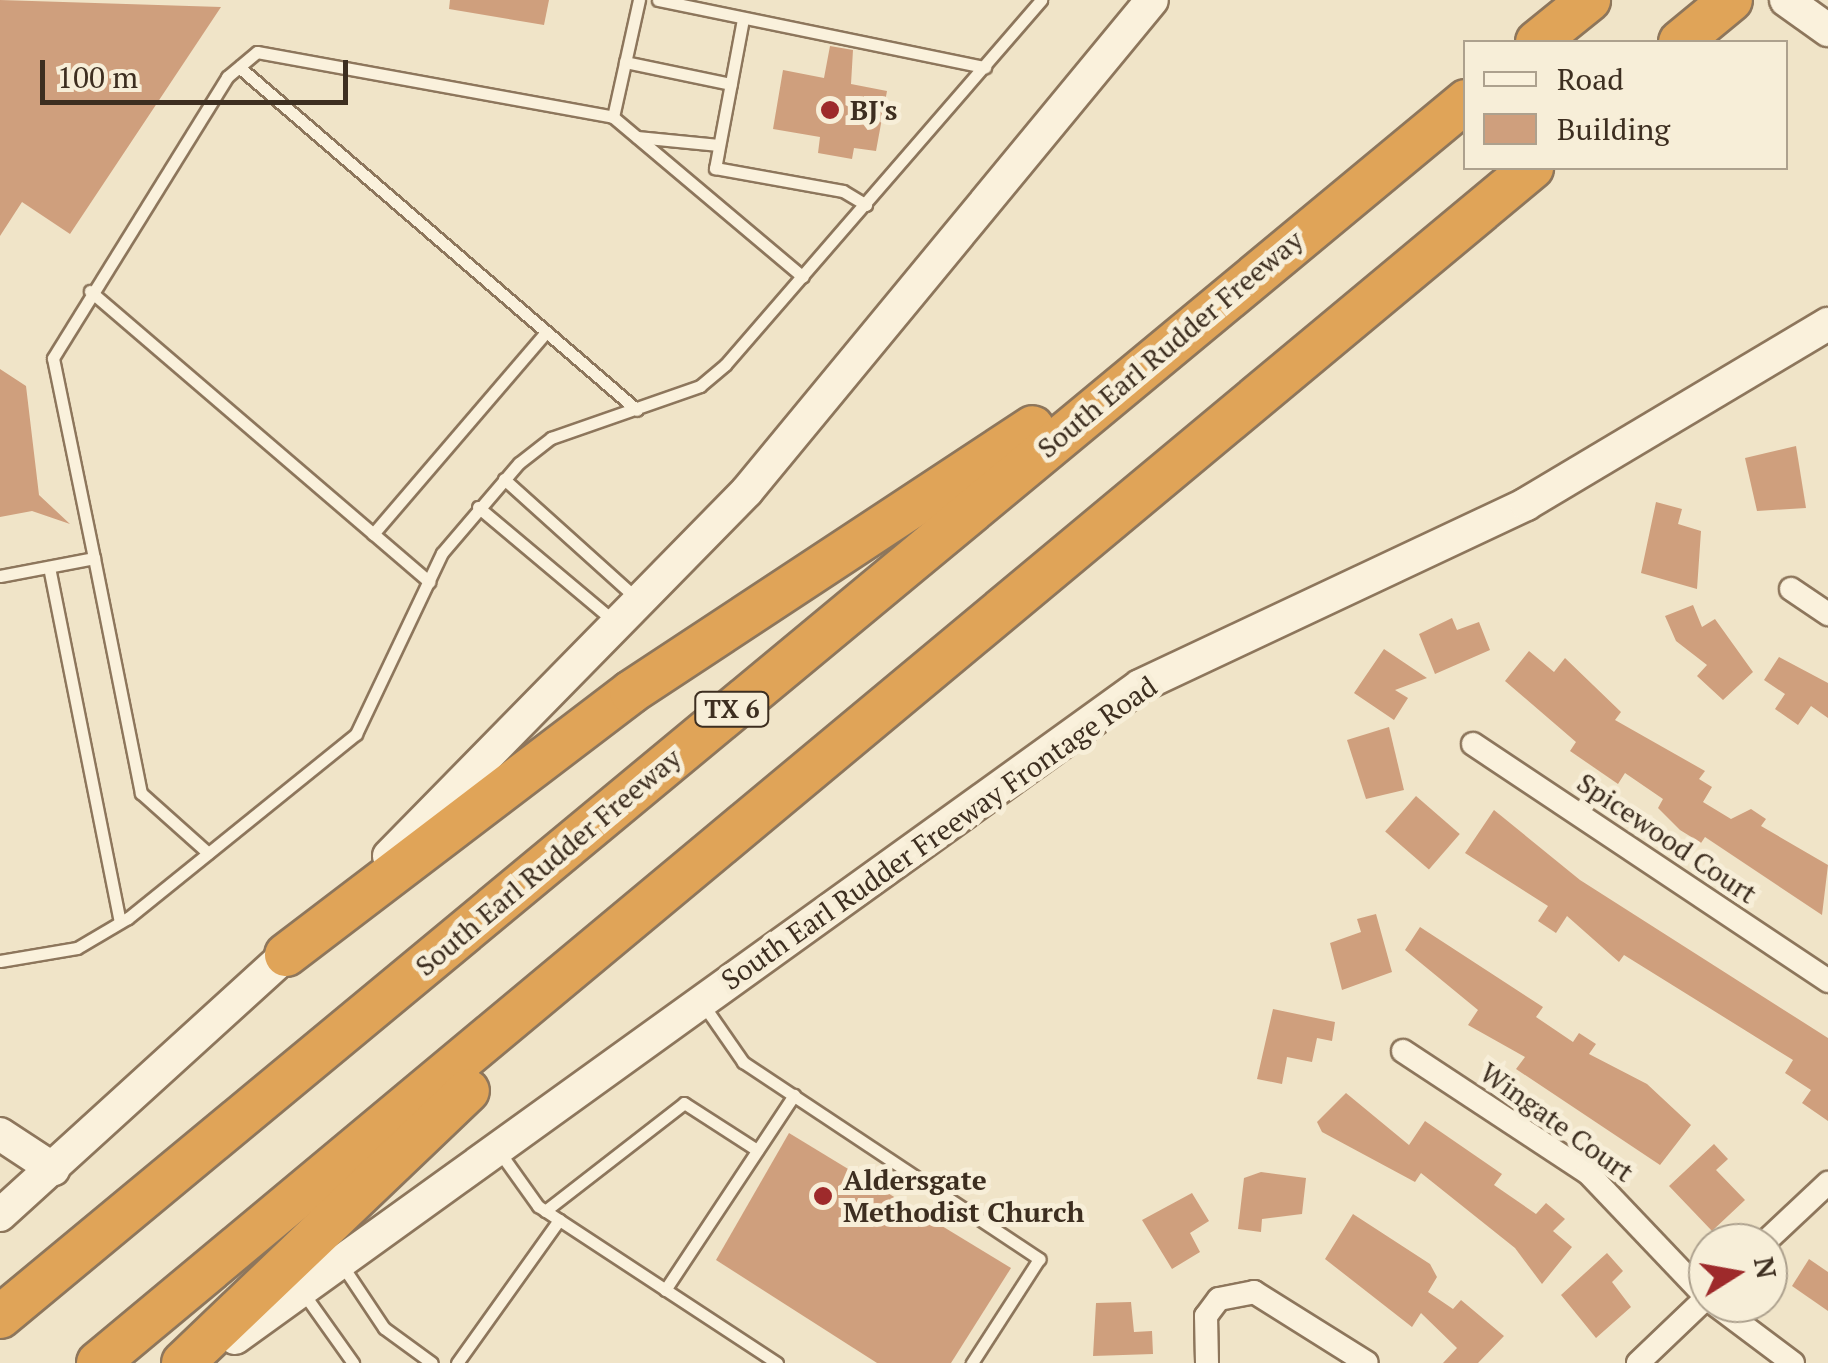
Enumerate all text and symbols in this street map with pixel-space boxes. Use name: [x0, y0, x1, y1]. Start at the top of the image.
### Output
scale bar: [45, 40, 352, 102]
legend: [1463, 40, 1788, 170]
text: 100 m: [57, 57, 138, 97]
text: Road: [1557, 59, 1624, 99]
place label: BJ's: [850, 93, 897, 127]
marker: BJ's: [819, 99, 841, 121]
text: Building: [1557, 109, 1670, 149]
street label: South Earl Rudder Freeway: [1030, 223, 1310, 465]
street label: South Earl Rudder Freeway Frontage Road: [715, 669, 1163, 997]
road number: TX 6: [692, 689, 772, 729]
street label: South Earl Rudder Freeway: [408, 741, 688, 983]
street label: Spicewood Court: [1571, 766, 1763, 910]
street label: Wingate Court: [1474, 1055, 1640, 1189]
place label: Aldersgate Methodist Church: [843, 1163, 1084, 1229]
marker: Aldersgate Methodist Church: [812, 1185, 834, 1207]
north arrow: [1688, 1223, 1788, 1323]
text: N: [1746, 1254, 1786, 1282]

